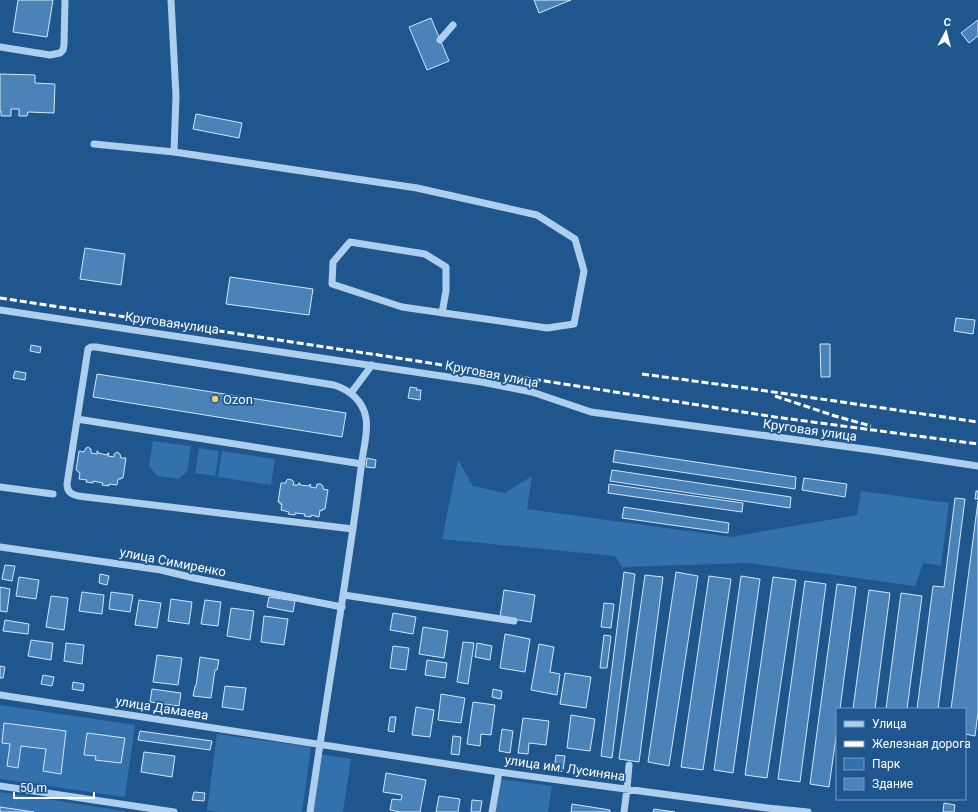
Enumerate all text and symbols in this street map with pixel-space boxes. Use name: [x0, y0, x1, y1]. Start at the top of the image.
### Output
north arrow: [926, 12, 966, 52]
text: С: [943, 16, 952, 29]
street label: Круговая улица: [124, 309, 220, 337]
street label: Круговая улица: [444, 358, 540, 390]
place label: Ozon: [223, 392, 253, 407]
marker: Ozon: [210, 394, 220, 404]
street label: Круговая улица: [762, 416, 858, 444]
street label: улица Симиренко: [119, 544, 227, 580]
street label: улица Дамаева: [114, 693, 210, 723]
legend: [836, 708, 966, 800]
text: Улица: [872, 717, 907, 731]
text: Железная дорога: [872, 737, 971, 751]
street label: улица им. Лусиняна: [504, 752, 626, 784]
text: Парк: [872, 757, 901, 771]
scale bar: [14, 774, 94, 800]
text: Здание: [872, 777, 913, 791]
text: 50 m: [20, 781, 47, 795]

